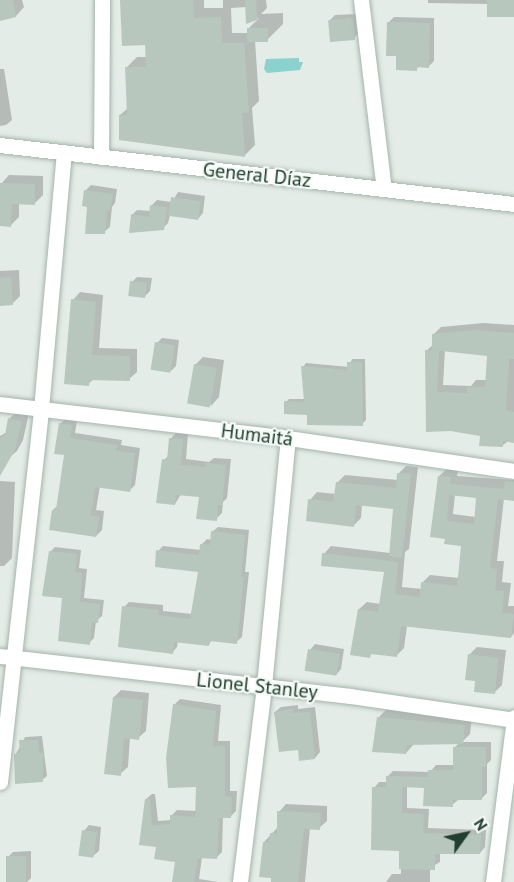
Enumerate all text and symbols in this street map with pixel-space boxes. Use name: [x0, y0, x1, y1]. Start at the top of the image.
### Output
street label: General Díaz: [202, 157, 312, 193]
street label: Humaitá: [220, 419, 294, 451]
street label: Lionel Stanley: [195, 668, 319, 704]
north arrow: [436, 804, 496, 864]
text: N: [470, 814, 492, 834]

